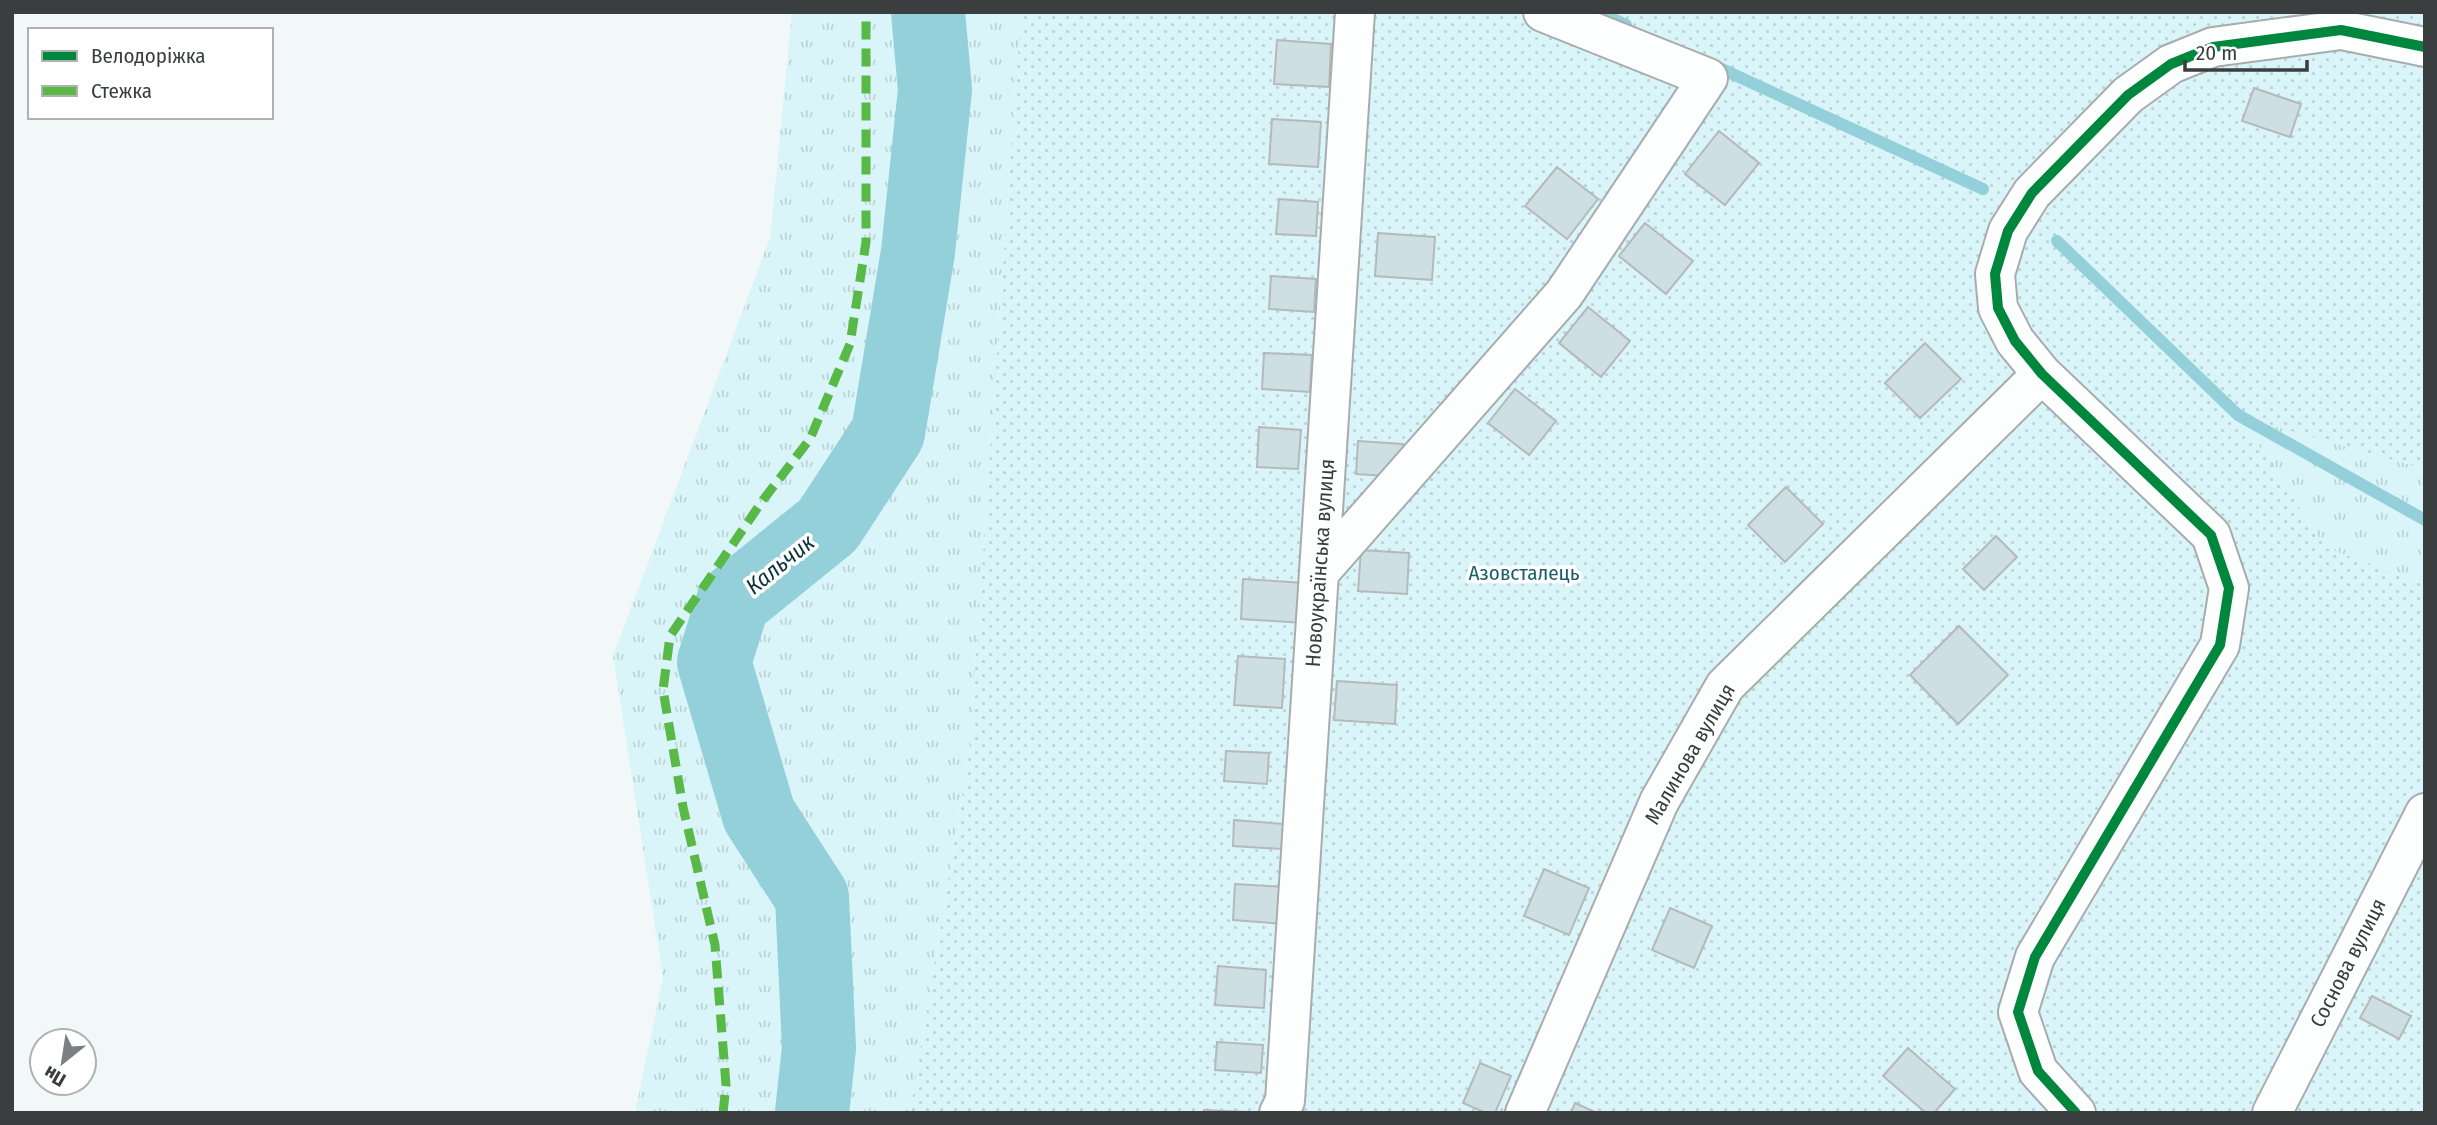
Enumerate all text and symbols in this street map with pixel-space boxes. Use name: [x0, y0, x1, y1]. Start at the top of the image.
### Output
legend: [28, 28, 273, 119]
scale bar: [2185, 28, 2308, 72]
text: 20 m: [2196, 40, 2237, 66]
text: Велодоріжка: [91, 43, 206, 69]
text: Стежка: [91, 78, 152, 104]
street label: Новоукраїнська вулиця: [1300, 458, 1340, 668]
water label: Кальчик: [740, 528, 820, 600]
park label: Азовсталець: [1469, 560, 1580, 586]
street label: Малинова вулиця: [1639, 679, 1741, 829]
street label: Соснова вулиця: [2304, 894, 2392, 1032]
north arrow: [28, 1027, 98, 1097]
text: Пн: [40, 1061, 70, 1092]

